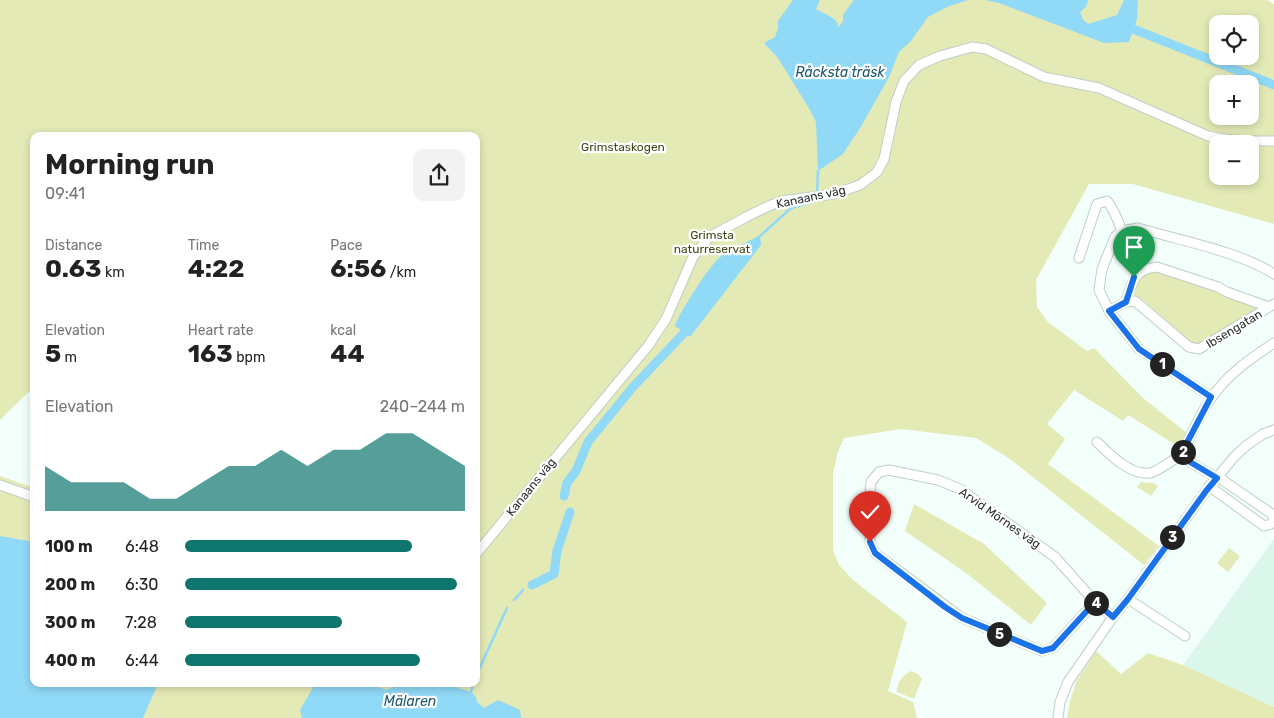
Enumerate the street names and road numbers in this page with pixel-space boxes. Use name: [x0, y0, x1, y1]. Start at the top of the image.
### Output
street label: Kanaans väg: [775, 183, 847, 211]
street label: Ibsengatan: [1203, 307, 1265, 351]
street label: Kanaans väg: [503, 455, 559, 519]
street label: Arvid Mörnes väg: [957, 485, 1043, 551]

